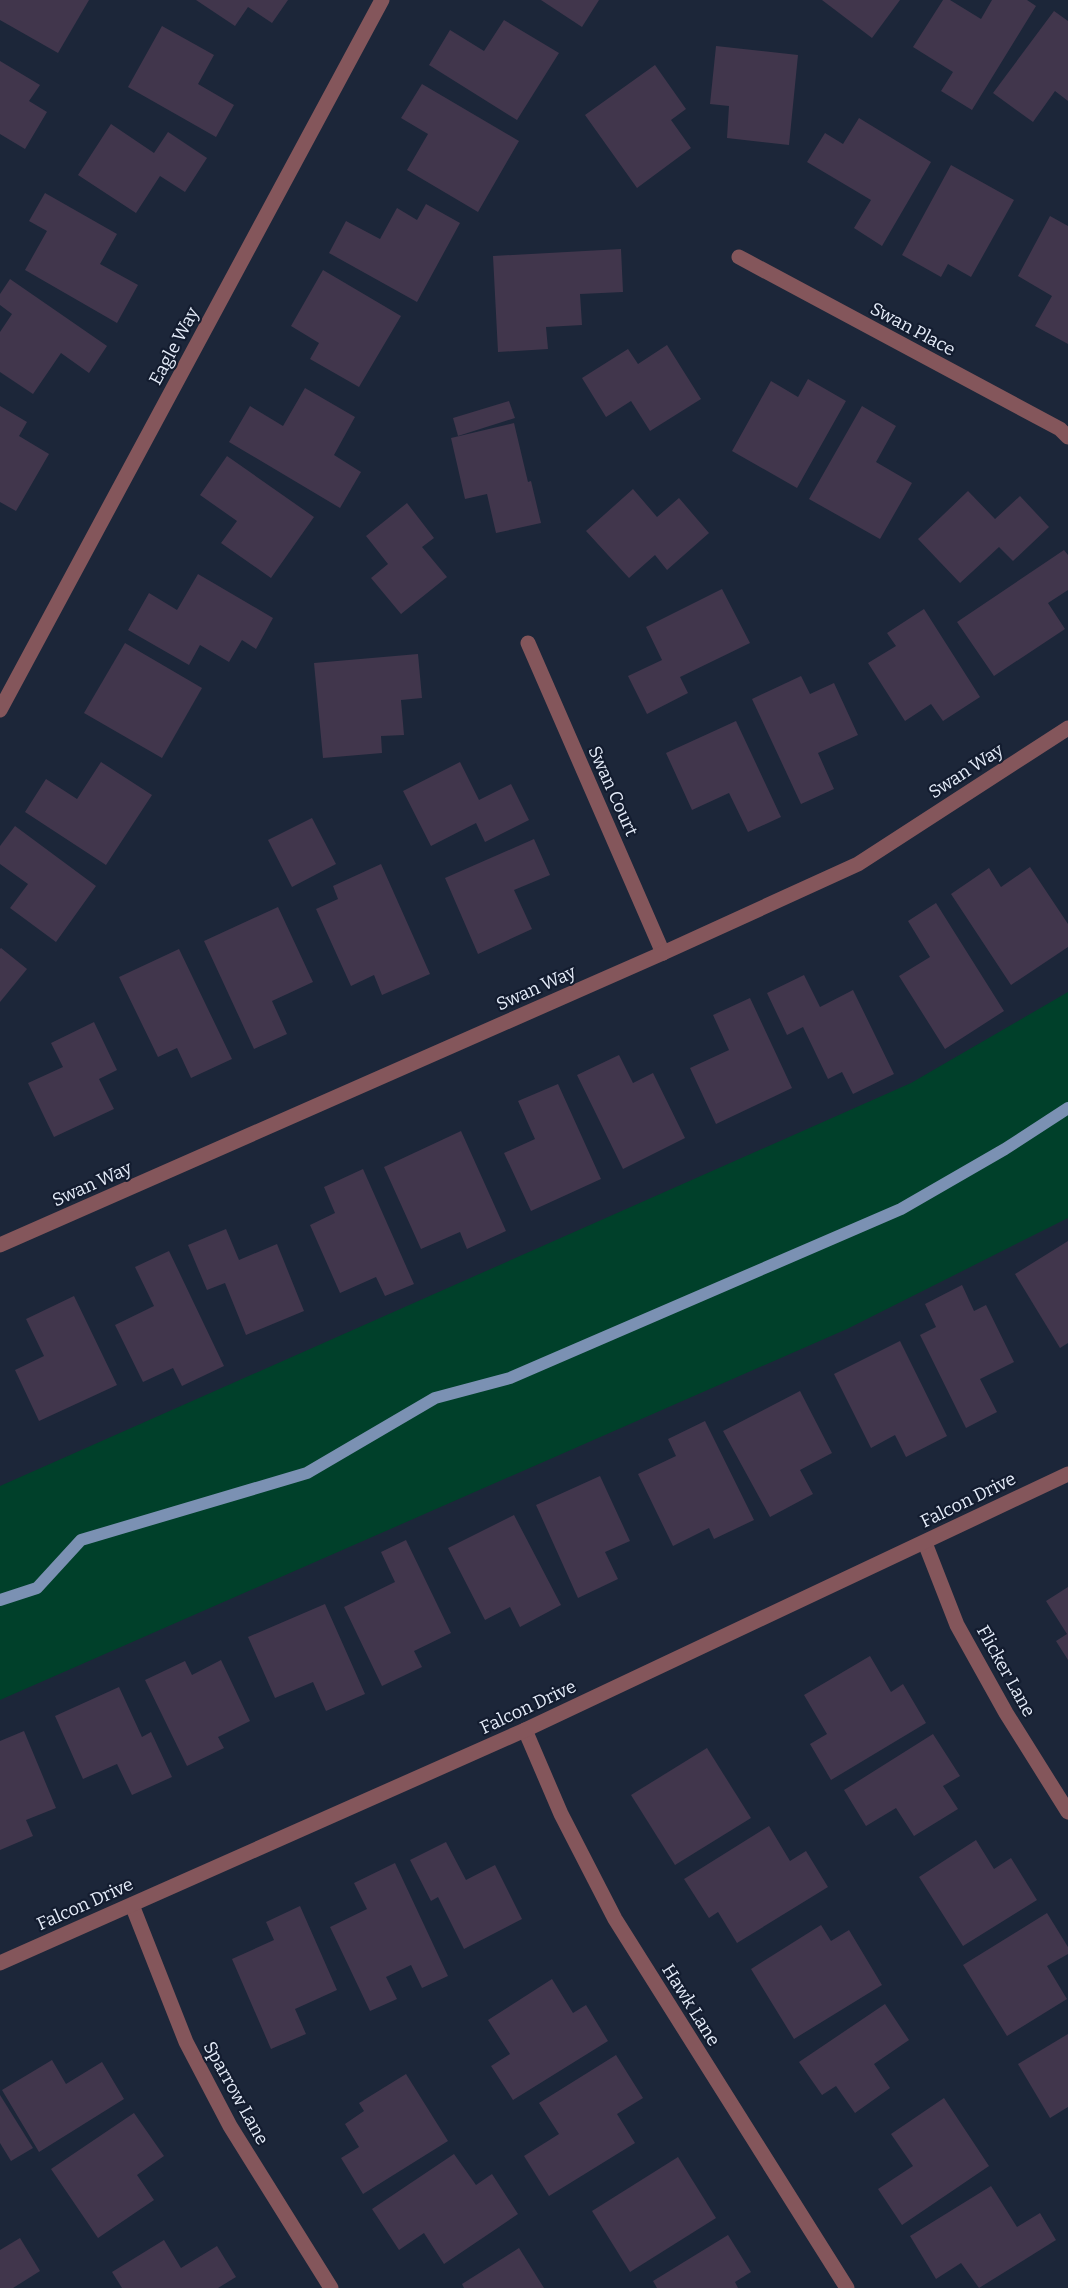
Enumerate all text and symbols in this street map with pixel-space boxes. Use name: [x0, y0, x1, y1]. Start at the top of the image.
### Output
street label: Swan Place: [867, 297, 959, 361]
street label: Eagle Way: [144, 303, 204, 389]
street label: Swan Way: [924, 738, 1008, 803]
street label: Swan Court: [583, 743, 643, 840]
street label: Swan Way: [493, 961, 580, 1015]
street label: Swan Way: [49, 1157, 136, 1211]
street label: Falcon Drive: [917, 1467, 1019, 1533]
street label: Flicker Lane: [972, 1621, 1040, 1721]
street label: Falcon Drive: [477, 1675, 579, 1739]
street label: Falcon Drive: [33, 1873, 137, 1935]
street label: Hawk Lane: [657, 1960, 725, 2050]
street label: Sparrow Lane: [199, 2037, 273, 2149]

